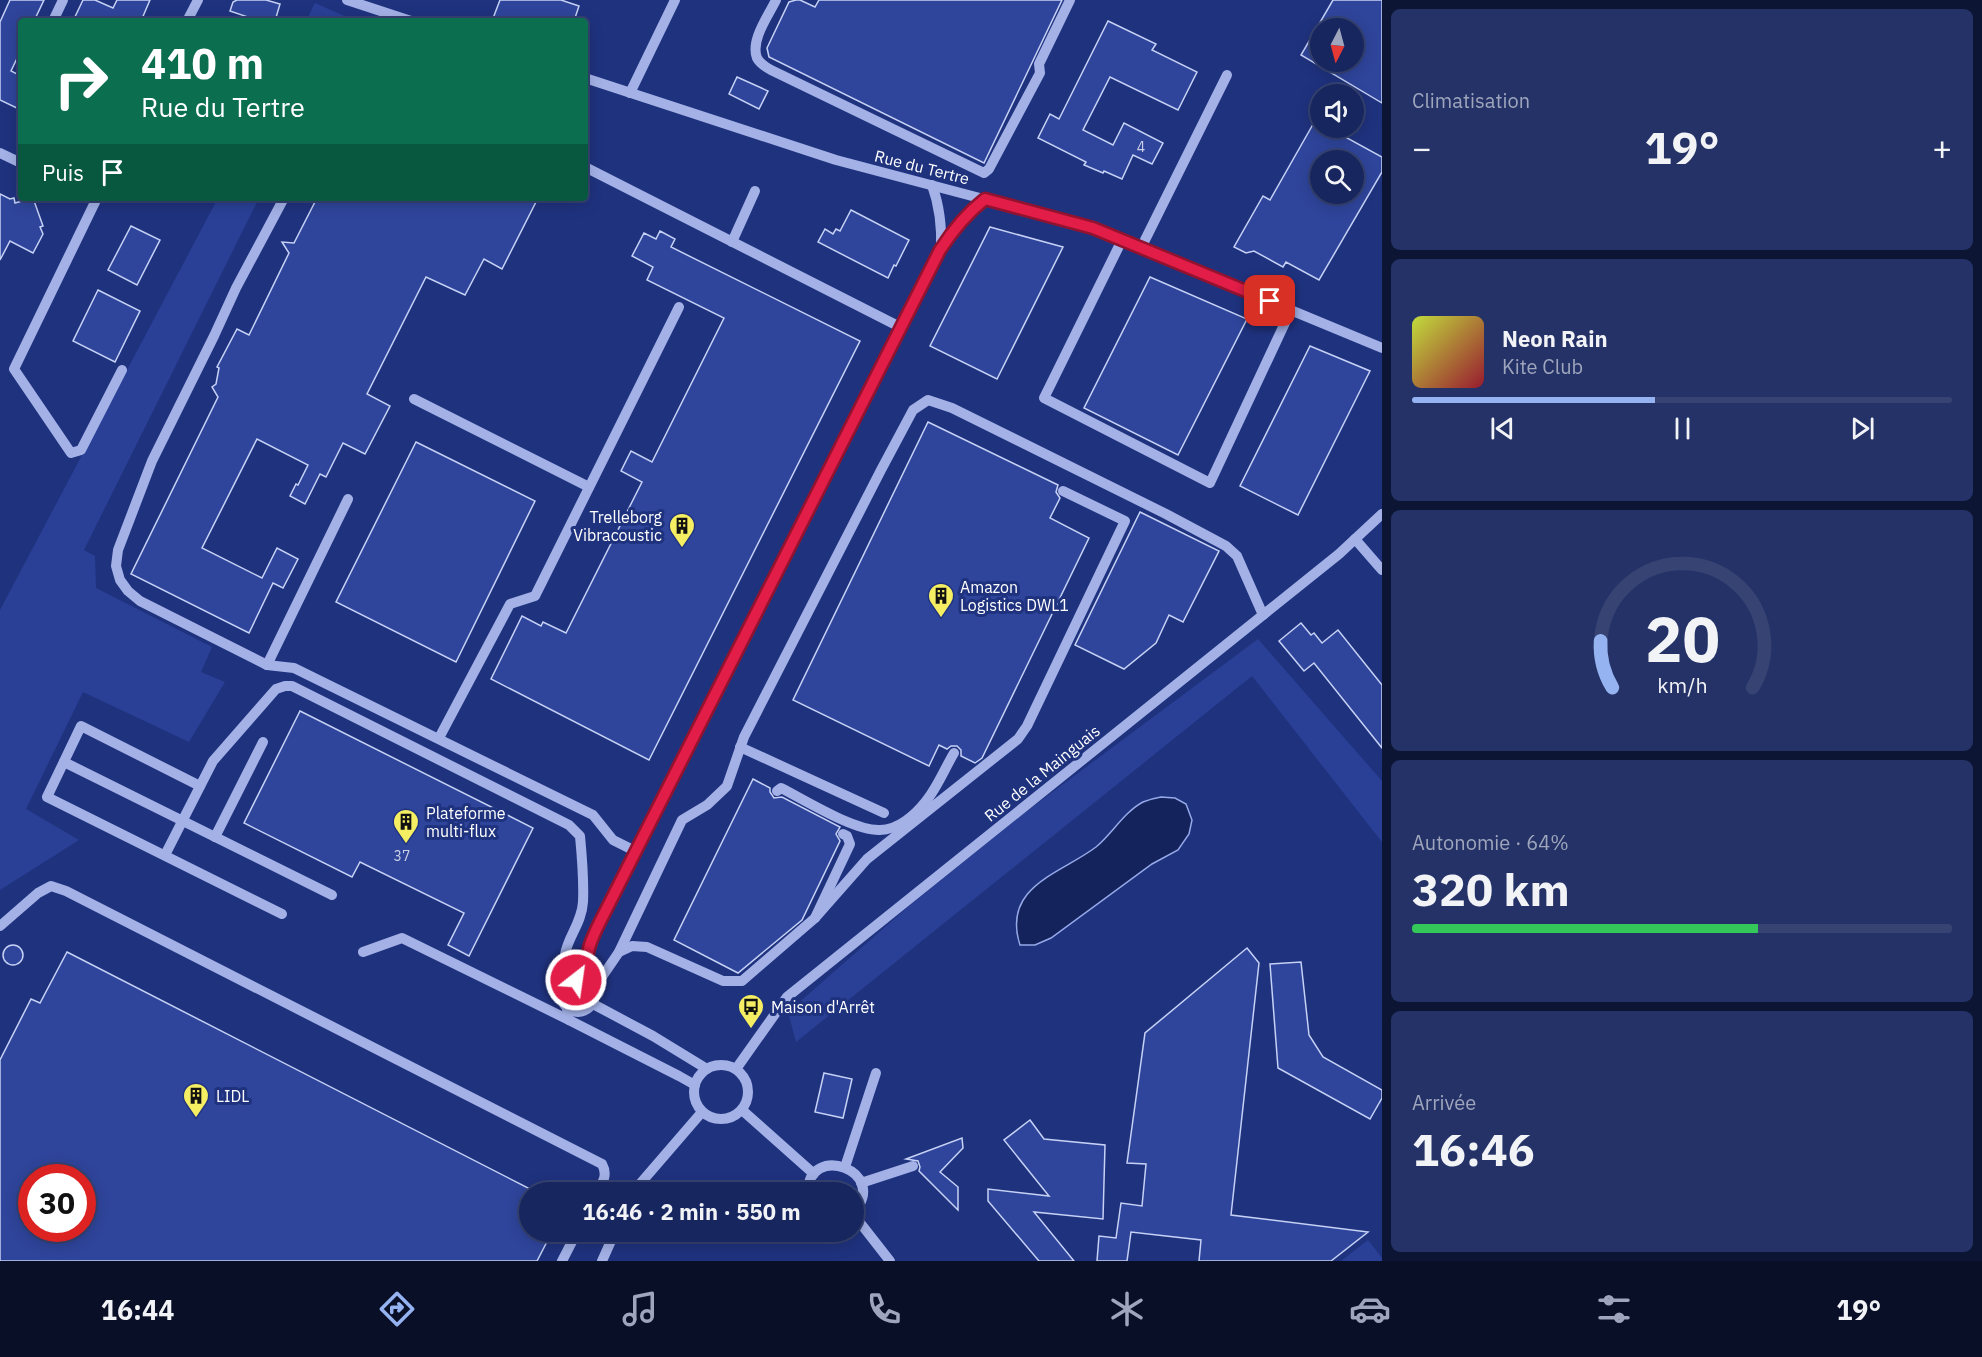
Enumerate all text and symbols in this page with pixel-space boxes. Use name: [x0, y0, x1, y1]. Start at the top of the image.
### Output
north arrow: [1310, 18, 1364, 72]
map controls: [1310, 18, 1364, 204]
text: 410 m: [141, 36, 264, 91]
icon: right: [42, 42, 120, 120]
button: sound: [1310, 84, 1364, 138]
text: Climatisation: [1412, 87, 1530, 114]
text: Rue du Tertre: [141, 89, 305, 124]
text: 19°: [1644, 118, 1720, 176]
text: −: [1412, 126, 1432, 169]
text: +: [1932, 126, 1952, 169]
house number: 4: [1137, 138, 1145, 156]
street label: Rue du Tertre: [872, 146, 972, 188]
button: search: [1310, 150, 1364, 204]
icon: arrive: [96, 156, 129, 189]
text: Puis: [42, 158, 84, 187]
pin: [1244, 275, 1295, 326]
icon: arrive: [1253, 284, 1286, 317]
text: Neon Rain: [1502, 324, 1608, 353]
text: Kite Club: [1502, 353, 1583, 380]
icon: previous: [1486, 412, 1519, 445]
icon: pause: [1666, 412, 1699, 445]
icon: next: [1846, 412, 1879, 445]
place label: Trelleborg Vibracoustic: [573, 507, 663, 545]
building icon: Trelleborg Vibracoustic: [667, 511, 697, 549]
place label: Amazon Logistics DWL1: [960, 577, 1069, 615]
building icon: Amazon Logistics DWL1: [926, 581, 956, 619]
text: 20: [1645, 598, 1719, 679]
text: km/h: [1657, 671, 1707, 699]
street label: Rue de la Mainguais: [980, 720, 1104, 826]
place label: Plateforme multi-flux: [426, 803, 506, 841]
building icon: Plateforme multi-flux: [391, 807, 421, 845]
text: Autonomie · 64%: [1412, 829, 1569, 856]
house number: 37: [394, 847, 410, 865]
text: 320 km: [1412, 860, 1570, 918]
position arrow: [544, 948, 608, 1012]
bus stop icon: Maison d'Arrêt: [736, 992, 766, 1030]
place label: Maison d'Arrêt: [771, 997, 875, 1017]
building icon: LIDL: [181, 1081, 211, 1119]
place label: LIDL: [216, 1086, 249, 1106]
text: Arrivée: [1412, 1089, 1476, 1116]
text: 16:46: [1412, 1120, 1535, 1178]
speed limit sign: 30: [18, 1164, 96, 1242]
text: 16:46 · 2 min · 550 m: [582, 1197, 801, 1226]
icon: directions: [376, 1288, 418, 1330]
icon: music: [619, 1288, 661, 1330]
icon: phone: [863, 1288, 905, 1330]
icon: climate: [1106, 1288, 1148, 1330]
icon: car: [1349, 1288, 1391, 1330]
icon: filters: [1593, 1288, 1635, 1330]
text: 16:44: [101, 1292, 174, 1327]
text: 19°: [1836, 1292, 1881, 1327]

